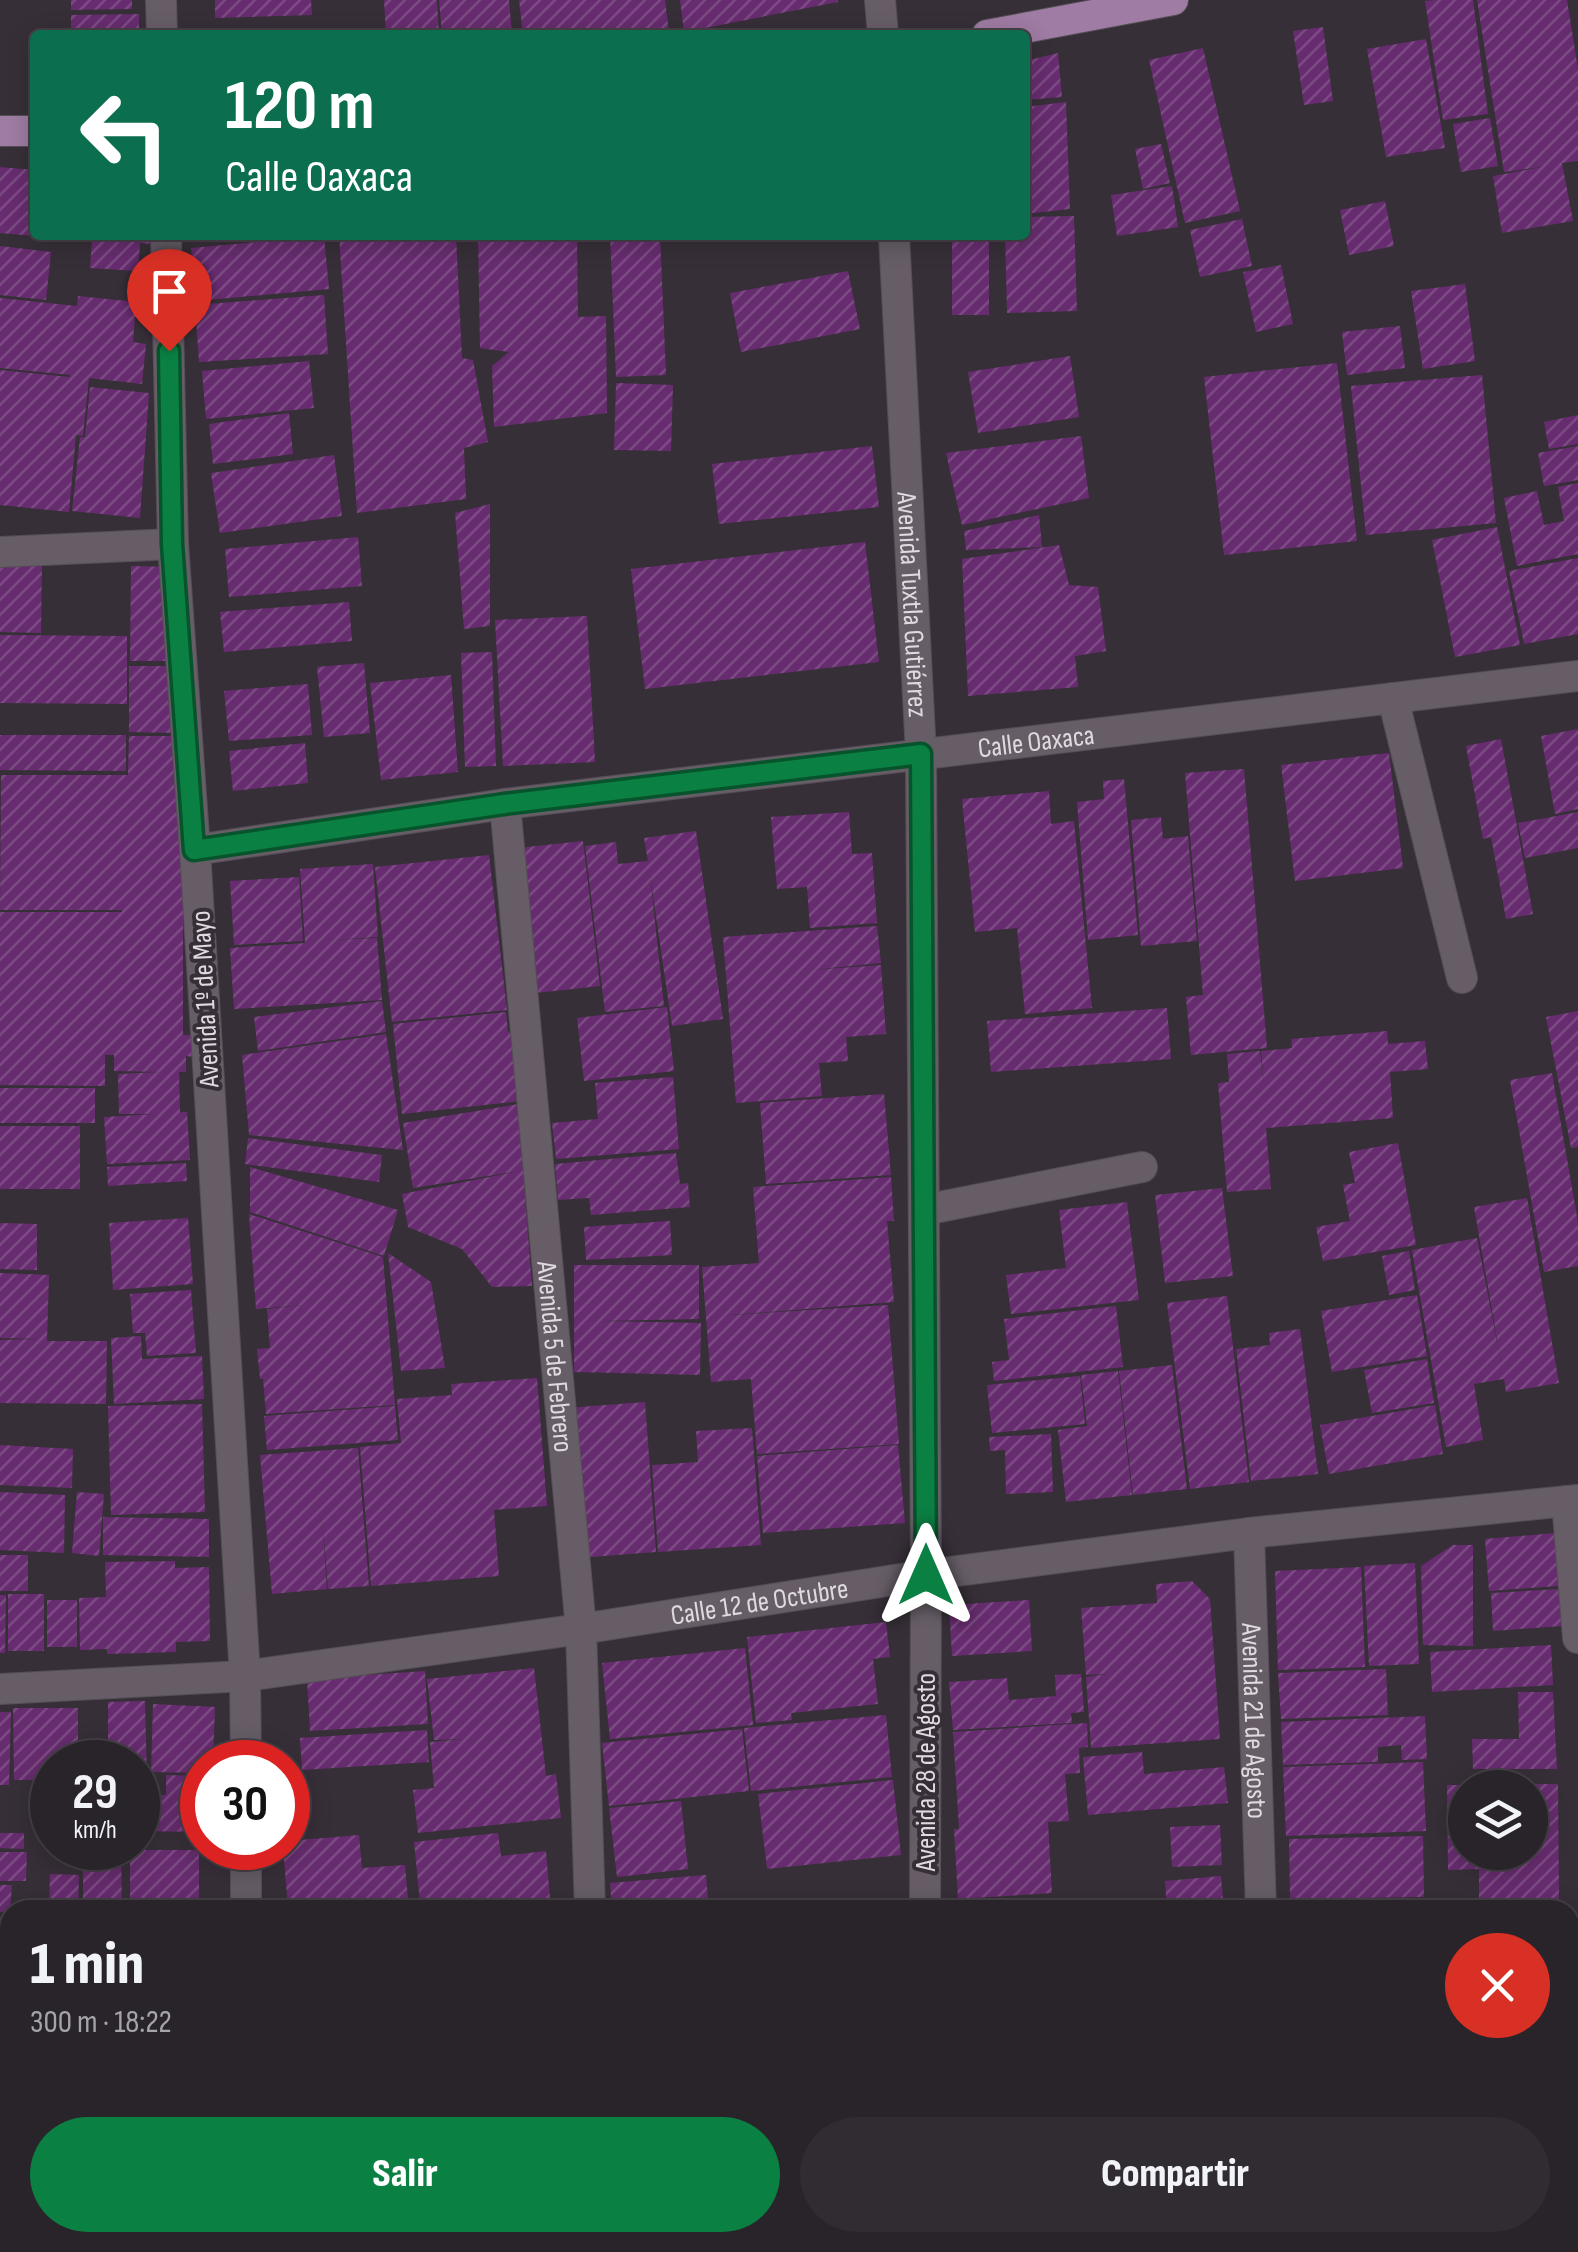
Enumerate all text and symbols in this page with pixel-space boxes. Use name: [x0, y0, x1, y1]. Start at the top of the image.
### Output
text: 120 m: [225, 65, 375, 149]
icon: left: [60, 70, 190, 200]
text: Calle Oaxaca: [225, 150, 413, 205]
pin: [127, 249, 212, 352]
icon: arrive: [142, 264, 197, 319]
street label: Avenida Tuxtla Gutiérrez: [889, 490, 934, 718]
street label: Calle Oaxaca: [976, 719, 1096, 765]
street label: Avenida 1º de Mayo: [184, 910, 227, 1089]
street label: Avenida 5 de Febrero: [529, 1259, 580, 1454]
position arrow: [874, 1523, 978, 1627]
street label: Calle 12 de Octubre: [668, 1572, 851, 1633]
street label: Avenida 21 de Agosto: [1234, 1621, 1273, 1819]
street label: Avenida 28 de Agosto: [910, 1673, 943, 1872]
speed limit sign: 30: [180, 1740, 310, 1870]
text: 29: [72, 1763, 118, 1823]
map controls: [1448, 1770, 1548, 1870]
button: layers: [1448, 1770, 1548, 1870]
text: km/h: [73, 1815, 117, 1846]
text: 1 min: [30, 1929, 144, 2001]
button: close: [1445, 1933, 1550, 2038]
text: 300 m · 18:22: [30, 2003, 172, 2042]
button: Salir: [30, 2117, 780, 2232]
button: Compartir: [800, 2117, 1550, 2232]

